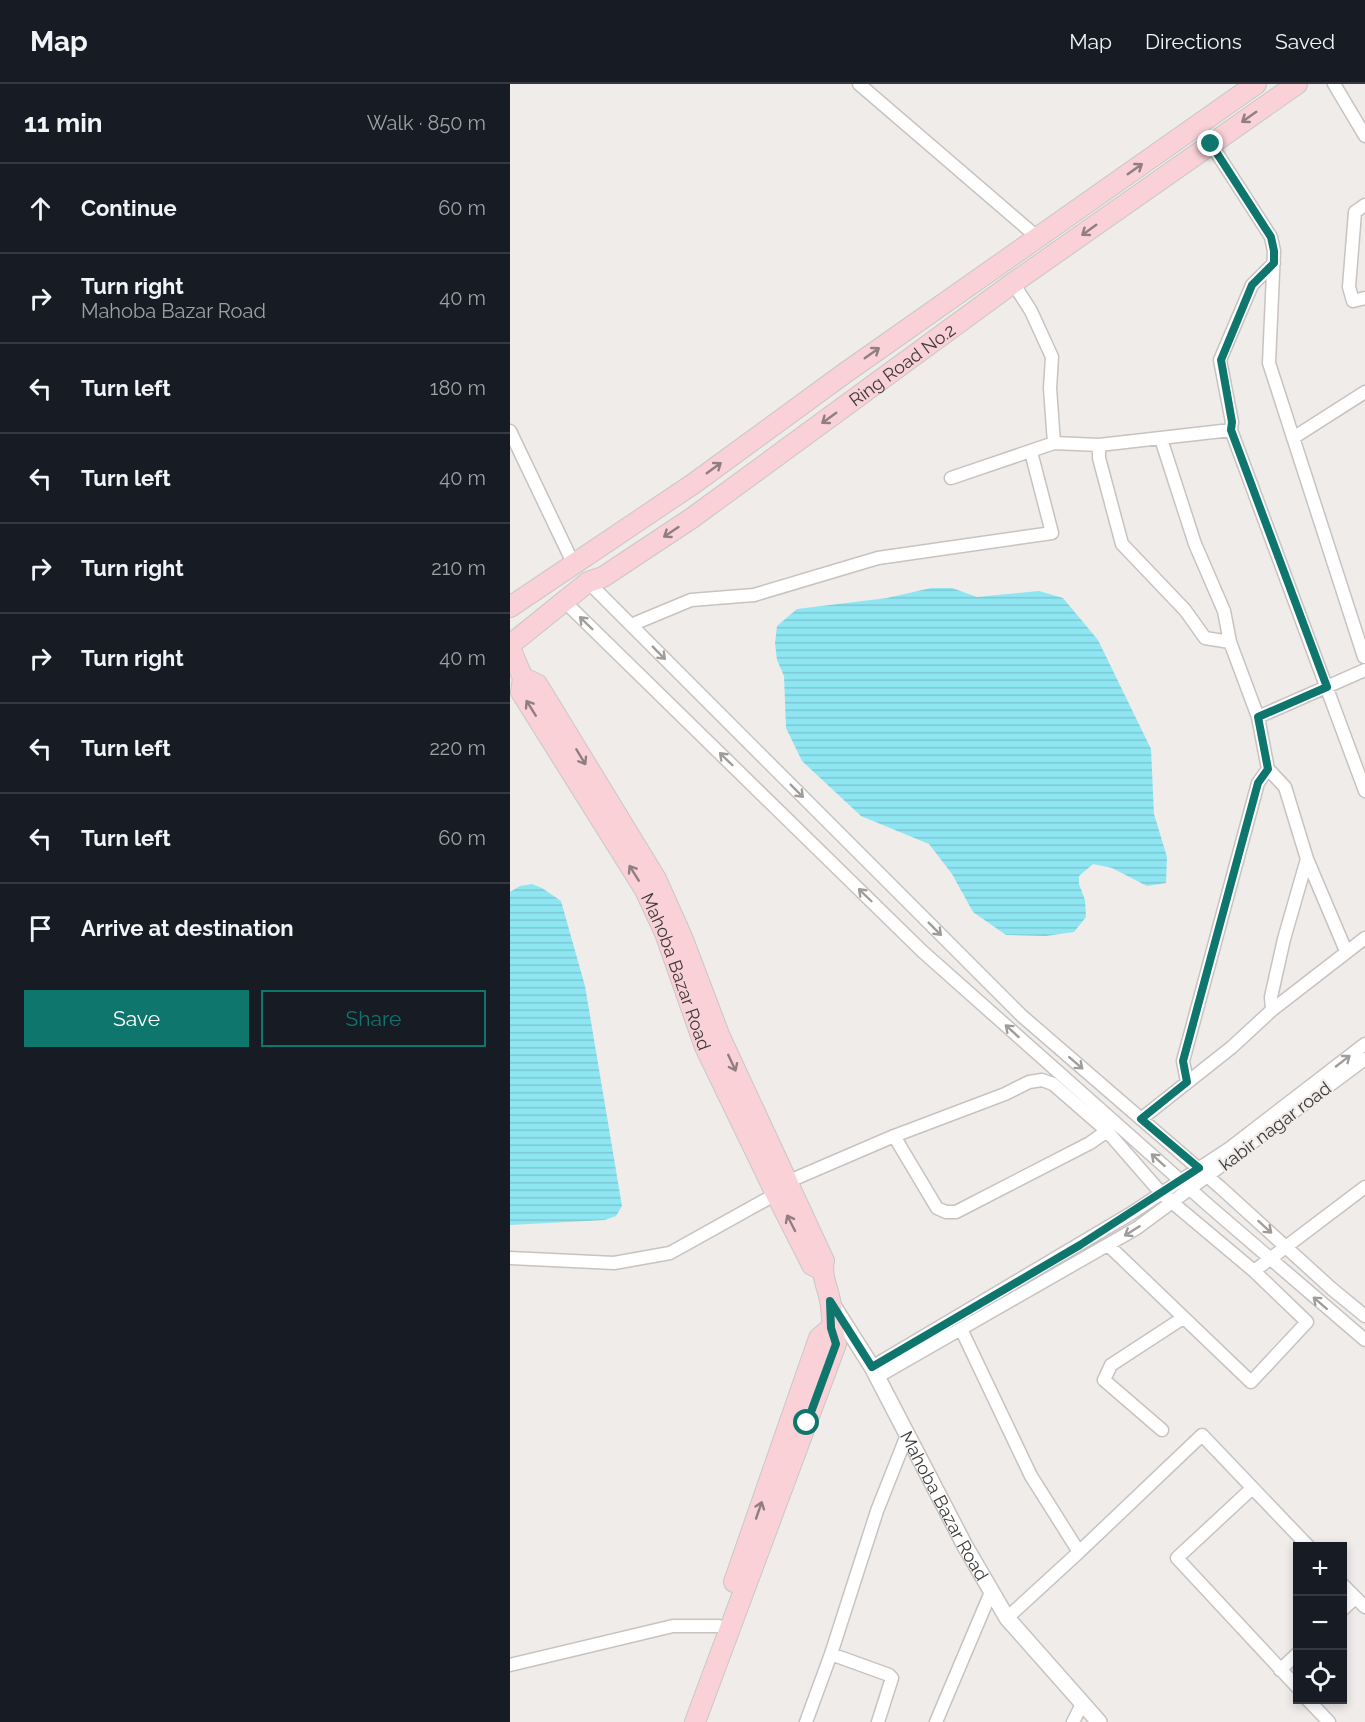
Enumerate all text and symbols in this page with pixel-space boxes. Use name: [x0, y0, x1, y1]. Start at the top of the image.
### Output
text: Map: [30, 25, 88, 58]
text: Map: [1069, 29, 1112, 54]
text: Directions: [1145, 29, 1242, 54]
text: Saved: [1275, 29, 1335, 54]
text: 11 min: [24, 108, 102, 138]
text: Walk · 850 m: [367, 111, 486, 135]
one-way arrow: [1241, 111, 1257, 123]
route end: [1197, 130, 1223, 156]
one-way arrow: [1126, 163, 1142, 175]
icon: ahead: [24, 192, 57, 225]
text: Continue: [81, 195, 177, 221]
text: 60 m: [438, 196, 486, 220]
one-way arrow: [1082, 224, 1098, 236]
text: Turn right: [81, 273, 184, 299]
icon: right: [24, 282, 57, 315]
text: 40 m: [439, 286, 486, 310]
text: Mahoba Bazar Road: [81, 299, 266, 323]
street label: Ring Road No.2: [845, 318, 959, 410]
one-way arrow: [864, 347, 880, 359]
icon: left: [24, 372, 57, 405]
text: Turn left: [81, 375, 171, 401]
text: 180 m: [430, 376, 486, 400]
one-way arrow: [822, 412, 838, 424]
icon: left: [24, 462, 57, 495]
one-way arrow: [706, 462, 722, 474]
text: Turn left: [81, 465, 171, 491]
text: 40 m: [439, 466, 486, 490]
one-way arrow: [663, 526, 680, 538]
icon: right: [24, 552, 57, 585]
text: Turn right: [81, 555, 184, 581]
text: 210 m: [431, 556, 486, 580]
one-way arrow: [579, 615, 594, 630]
icon: right: [24, 642, 57, 675]
text: Turn right: [81, 645, 184, 671]
one-way arrow: [652, 645, 667, 660]
text: 40 m: [439, 646, 486, 670]
one-way arrow: [524, 700, 536, 717]
icon: left: [24, 732, 57, 765]
text: Turn left: [81, 735, 171, 761]
text: 220 m: [429, 736, 486, 760]
one-way arrow: [576, 748, 588, 765]
one-way arrow: [718, 752, 733, 766]
one-way arrow: [790, 783, 804, 798]
icon: left: [24, 822, 57, 855]
text: Turn left: [81, 825, 171, 851]
text: 60 m: [438, 826, 486, 850]
one-way arrow: [628, 865, 640, 882]
one-way arrow: [857, 888, 872, 903]
street label: Mahoba Bazar Road: [637, 889, 716, 1053]
icon: arrive: [24, 912, 57, 945]
text: Arrive at destination: [81, 915, 294, 941]
one-way arrow: [927, 921, 942, 936]
button: Save: [24, 990, 249, 1047]
button: Share: [261, 990, 486, 1047]
one-way arrow: [1005, 1024, 1020, 1038]
one-way arrow: [726, 1054, 738, 1072]
one-way arrow: [1334, 1055, 1350, 1068]
one-way arrow: [1068, 1056, 1083, 1070]
street label: kabir nagar road: [1215, 1077, 1335, 1175]
one-way arrow: [1151, 1153, 1166, 1167]
one-way arrow: [784, 1215, 796, 1233]
one-way arrow: [1257, 1220, 1272, 1234]
one-way arrow: [1124, 1225, 1141, 1237]
one-way arrow: [1313, 1296, 1328, 1310]
route start: [793, 1409, 819, 1435]
street label: Mahoba Bazar Road: [896, 1427, 993, 1584]
one-way arrow: [755, 1501, 766, 1520]
map controls: [1293, 1542, 1347, 1704]
button: +: [1293, 1542, 1347, 1596]
button: −: [1293, 1596, 1347, 1650]
button: locate: [1293, 1650, 1347, 1704]

